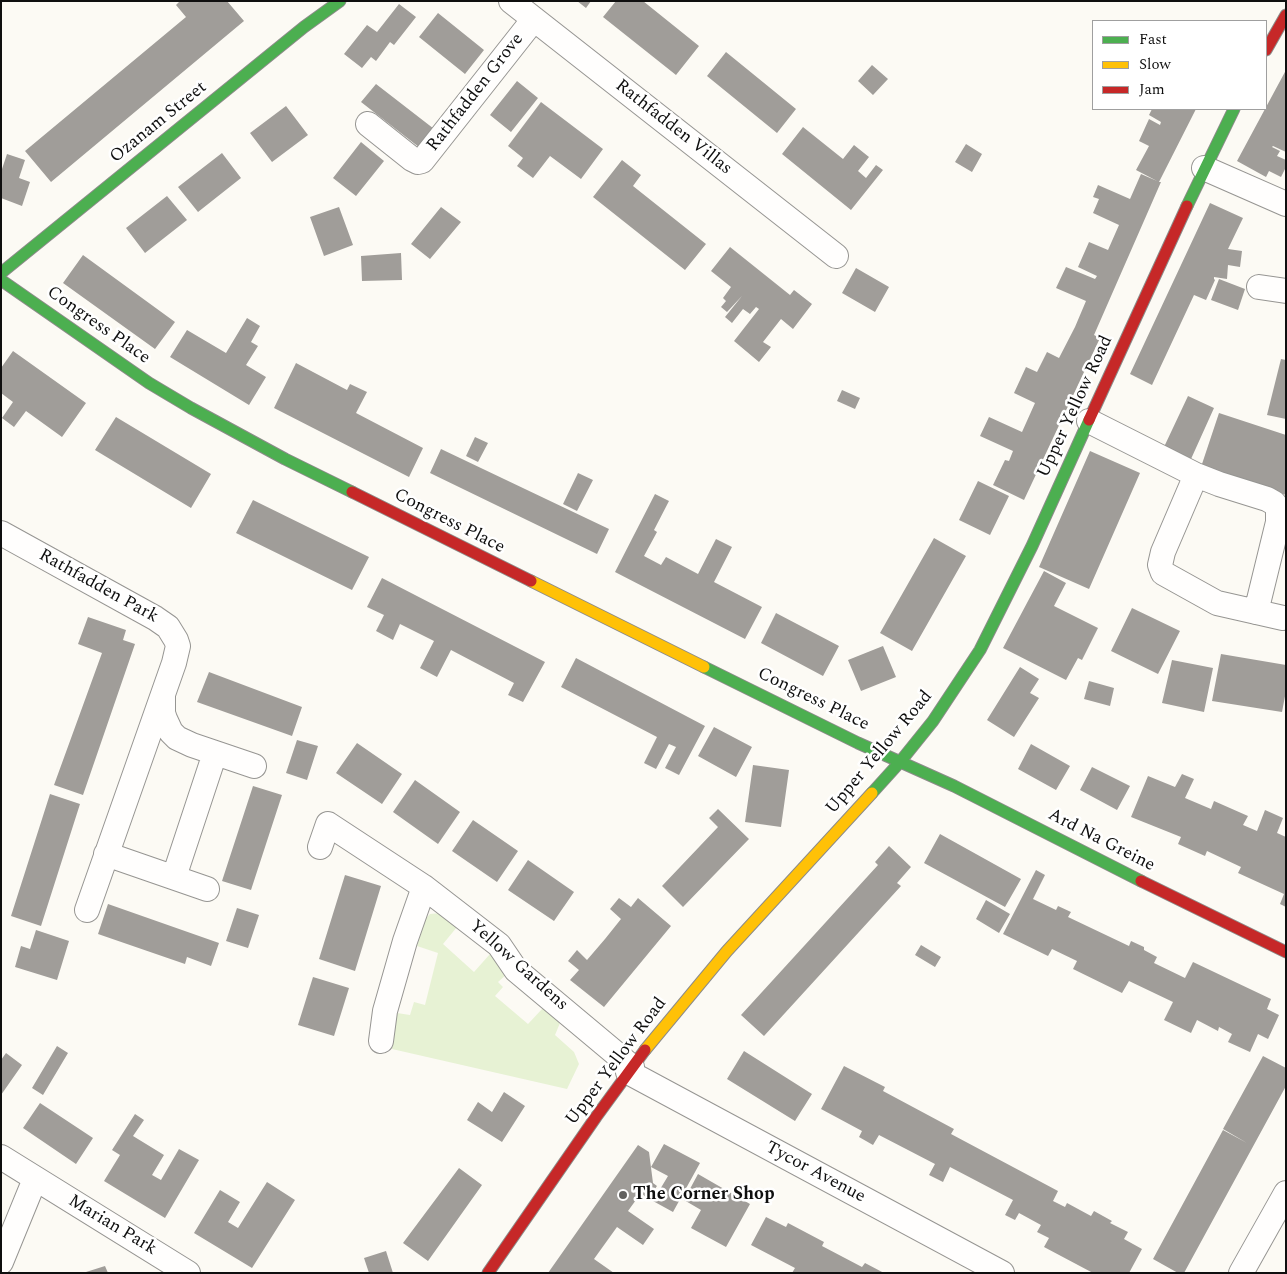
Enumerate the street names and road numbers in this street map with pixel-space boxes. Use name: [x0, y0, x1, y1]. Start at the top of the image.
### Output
street label: Rathfadden Grove: [423, 29, 529, 157]
street label: Rathfadden Villas: [610, 76, 736, 180]
street label: Ozanam Street: [106, 77, 212, 169]
street label: Congress Place: [42, 282, 154, 370]
street label: Upper Yellow Road: [1034, 332, 1118, 482]
street label: Congress Place: [390, 485, 508, 559]
street label: Rathfadden Park: [34, 545, 162, 629]
street label: Congress Place: [754, 664, 872, 736]
street label: Upper Yellow Road: [822, 687, 938, 819]
street label: Ard Na Greine: [1044, 805, 1158, 877]
street label: Yellow Gardens: [464, 916, 572, 1016]
street label: Upper Yellow Road: [562, 994, 672, 1130]
street label: Tycor Avenue: [761, 1138, 869, 1208]
street label: Marian Park: [64, 1191, 160, 1261]

